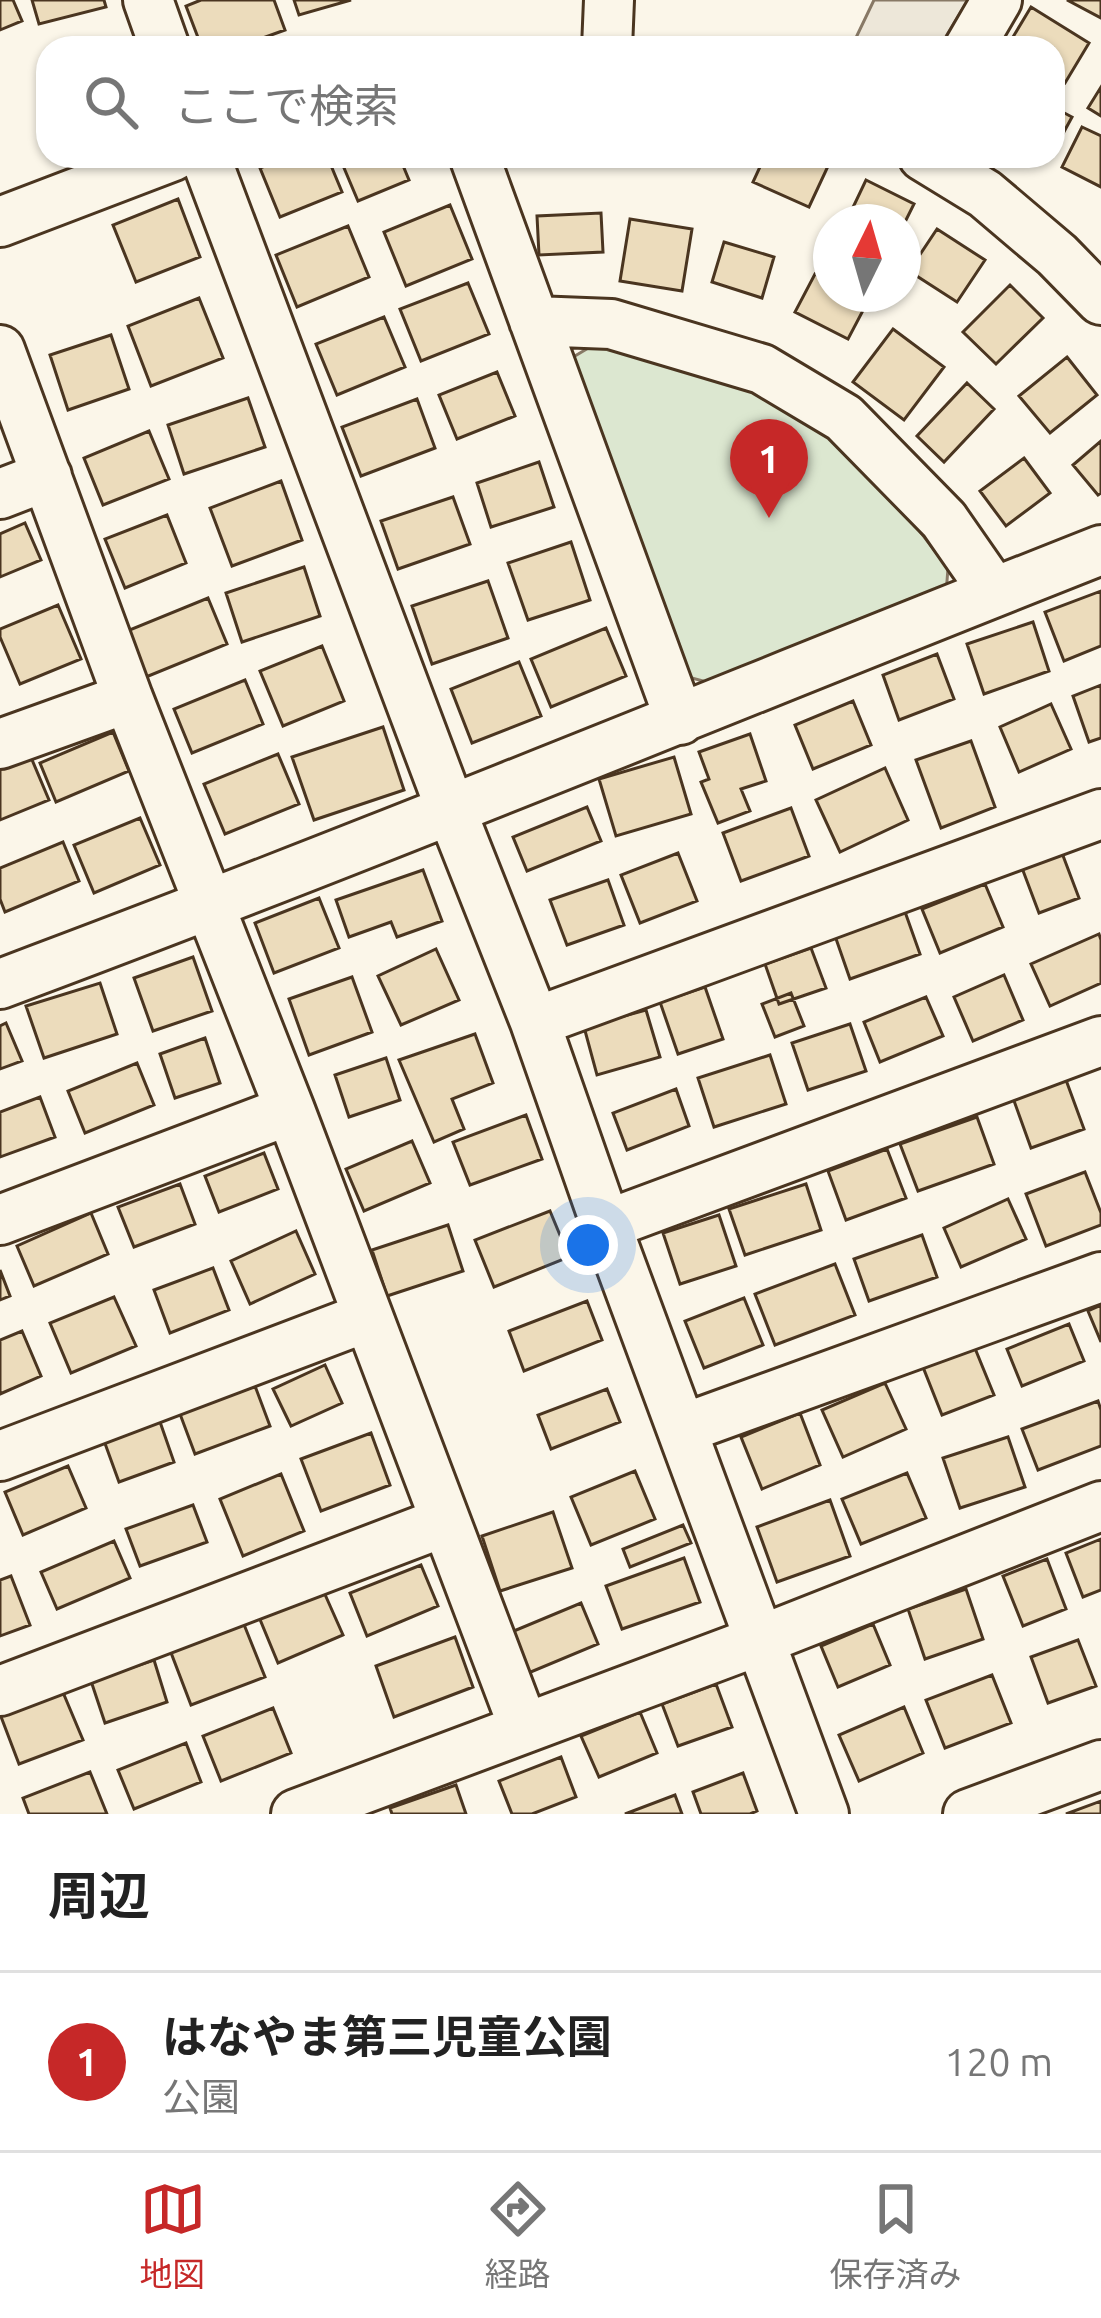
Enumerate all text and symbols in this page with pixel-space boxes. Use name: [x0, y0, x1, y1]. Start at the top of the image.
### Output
search box: [36, 36, 1065, 168]
icon: search: [78, 69, 144, 135]
text: ここで検索: [174, 80, 399, 131]
north arrow: [813, 204, 921, 312]
pin: 1: [730, 419, 808, 518]
your location: [558, 1215, 618, 1275]
text: 周辺: [48, 1866, 150, 1924]
text: はなやま第三児童公園: [162, 2011, 612, 2062]
text: 1: [76, 2040, 98, 2083]
text: 120 m: [944, 2040, 1053, 2083]
text: 公園: [162, 2075, 240, 2118]
tab: 地図: [140, 2176, 206, 2296]
tab: 経路: [485, 2176, 551, 2296]
tab: 保存済み: [830, 2176, 962, 2296]

